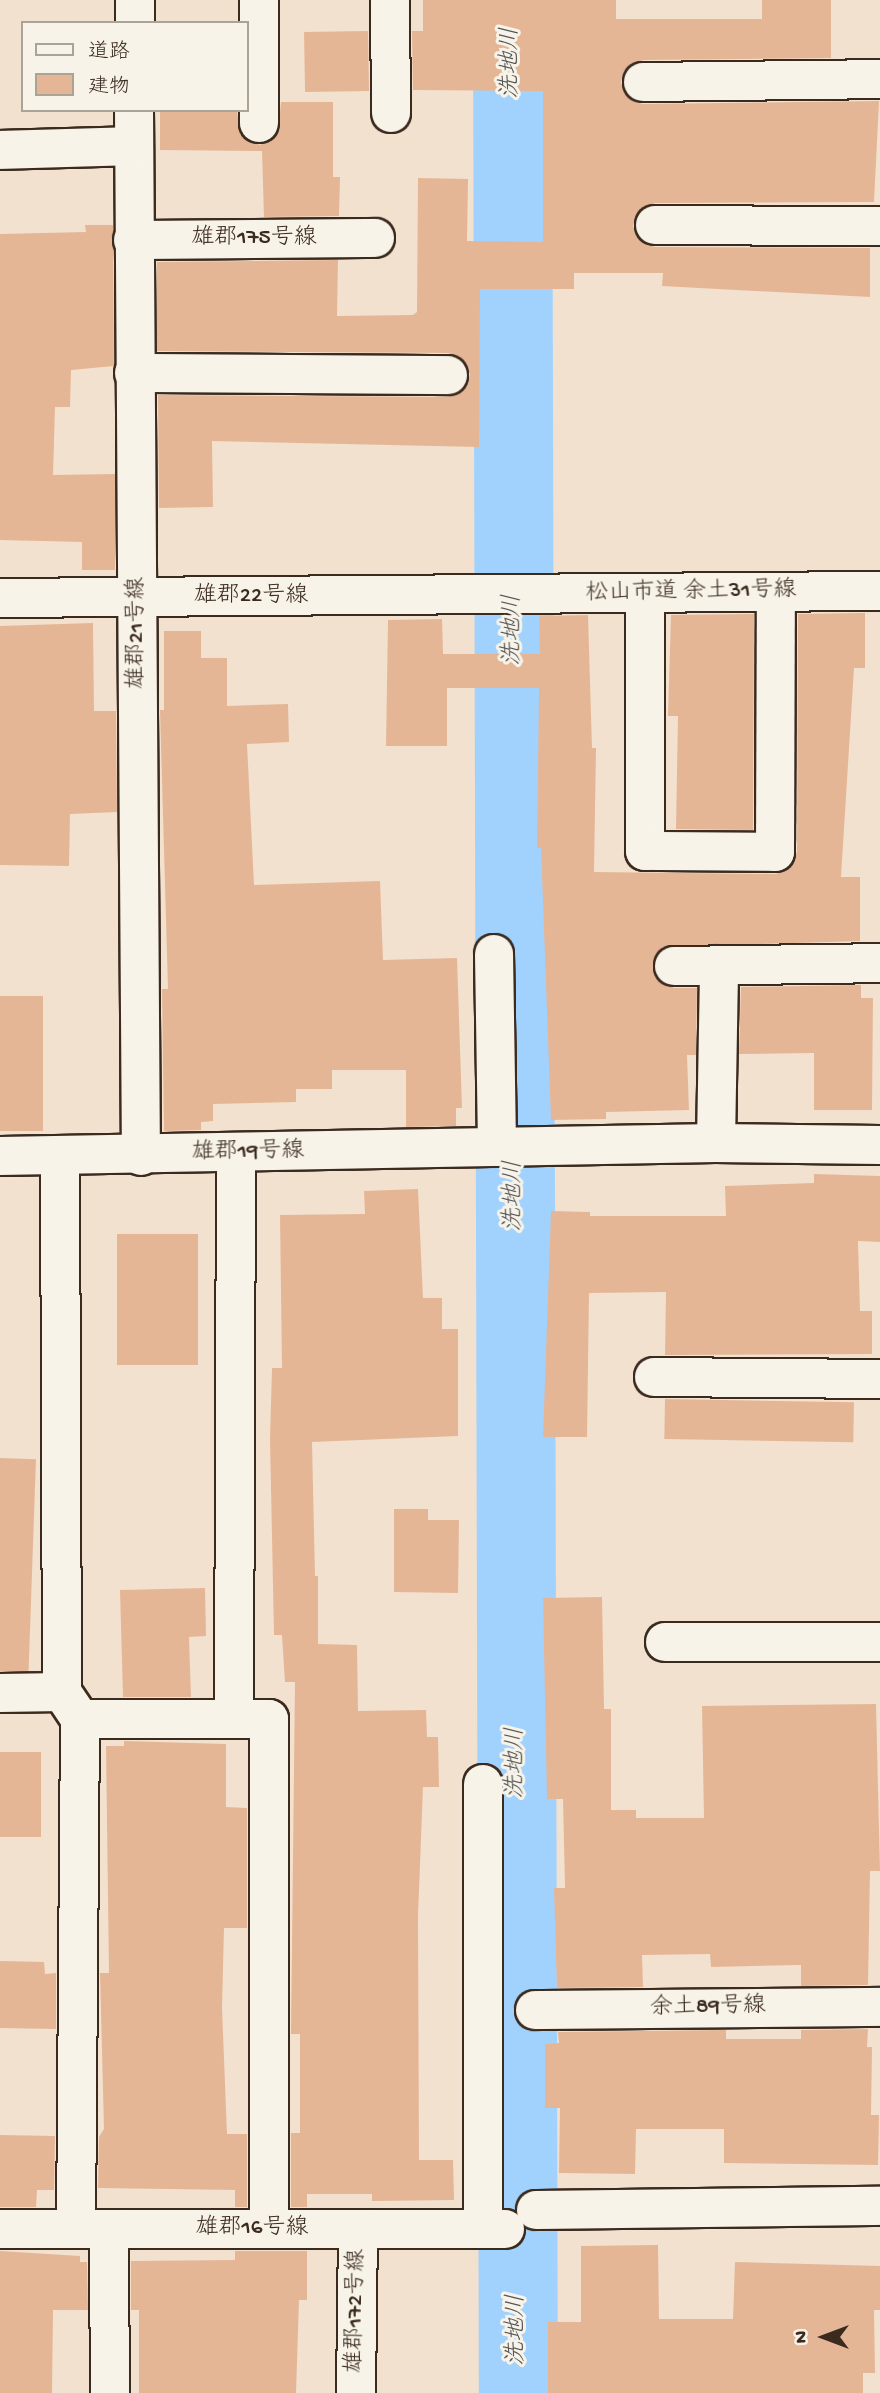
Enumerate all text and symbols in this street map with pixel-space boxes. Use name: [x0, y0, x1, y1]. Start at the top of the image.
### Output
legend: [21, 21, 248, 112]
water label: 洗地川: [498, 27, 526, 99]
text: 道路: [88, 41, 130, 66]
text: 建物: [88, 76, 130, 101]
street label: 雄郡175号線: [191, 225, 317, 253]
street label: 雄郡21号線: [124, 577, 152, 689]
street label: 松山市道 余土31号線: [585, 577, 797, 609]
street label: 雄郡22号線: [194, 583, 308, 611]
water label: 洗地川: [500, 594, 528, 666]
street label: 雄郡19号線: [191, 1138, 305, 1168]
water label: 洗地川: [501, 1160, 529, 1232]
water label: 洗地川: [503, 1727, 531, 1799]
street label: 余土89号線: [650, 1993, 766, 2023]
street label: 雄郡16号線: [196, 2215, 308, 2243]
street label: 雄郡172号線: [342, 2249, 372, 2373]
water label: 洗地川: [504, 2294, 532, 2366]
north arrow: [789, 2302, 859, 2372]
text: N: [791, 2331, 814, 2343]

